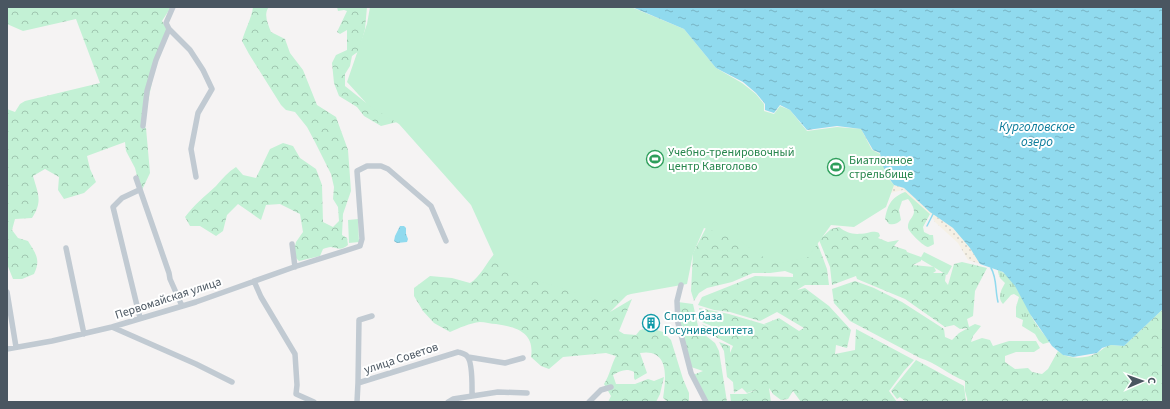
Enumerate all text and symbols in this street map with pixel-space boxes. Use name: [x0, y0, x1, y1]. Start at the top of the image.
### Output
water label: Курголовское озеро: [999, 118, 1075, 151]
place label: Учебно-тренировочный центр Кавголово: [668, 144, 794, 175]
sports icon: Учебно-тренировочный центр Кавголово: [645, 149, 665, 169]
place label: Биатлонное стрельбище: [849, 152, 913, 183]
sports icon: Биатлонное стрельбище: [826, 157, 846, 177]
street label: Первомайская улица: [113, 273, 223, 324]
place label: Спорт база Госуниверситета: [664, 308, 753, 339]
building icon: Спорт база Госуниверситета: [641, 313, 661, 333]
street label: улица Советов: [362, 338, 440, 378]
north arrow: [1122, 361, 1162, 401]
text: С: [1144, 377, 1159, 385]

